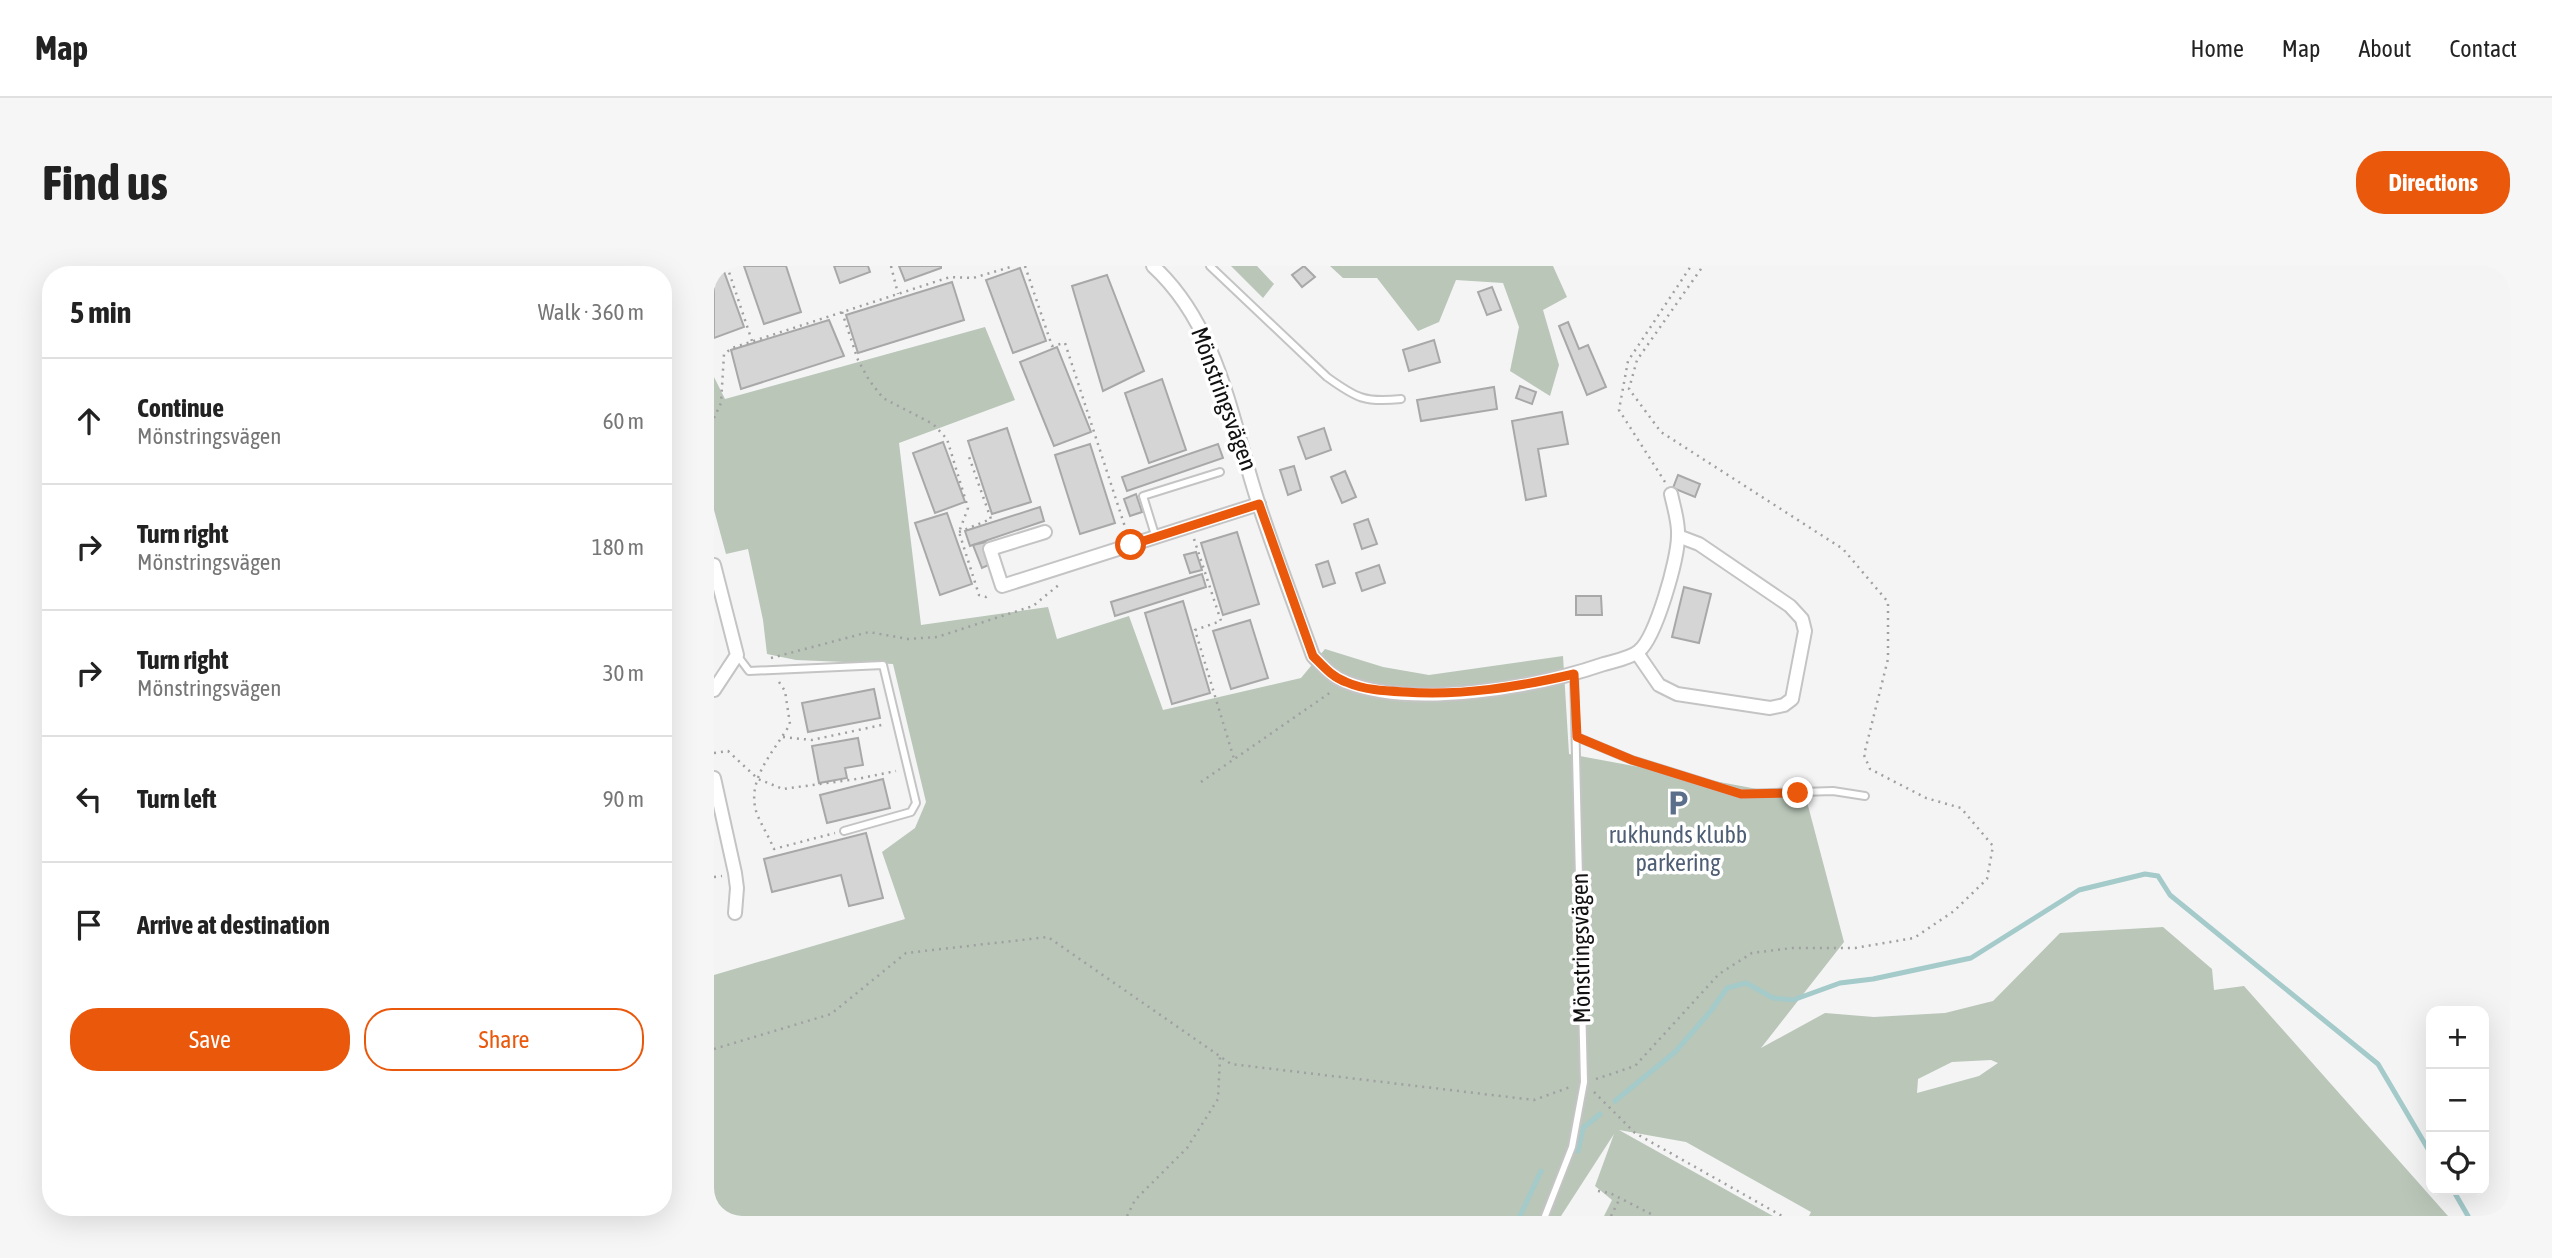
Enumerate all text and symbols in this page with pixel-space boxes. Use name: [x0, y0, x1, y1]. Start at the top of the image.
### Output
text: Map: [35, 29, 88, 67]
text: Home: [2190, 35, 2244, 62]
text: Map: [2282, 35, 2320, 62]
text: About: [2358, 35, 2411, 62]
text: Contact: [2449, 35, 2517, 62]
button: Directions: [2356, 151, 2510, 214]
text: Find us: [42, 154, 168, 210]
text: 5 min: [70, 295, 131, 329]
text: Walk · 360 m: [538, 299, 644, 325]
street label: Mönstringsvägen: [1186, 323, 1263, 474]
text: Continue: [137, 393, 224, 423]
icon: ahead: [70, 402, 108, 440]
text: 60 m: [603, 408, 644, 434]
text: Mönstringsvägen: [137, 423, 281, 449]
text: Turn right: [137, 519, 228, 549]
icon: right: [70, 528, 108, 566]
route start: [1115, 529, 1146, 560]
text: 180 m: [592, 534, 644, 560]
text: Mönstringsvägen: [137, 549, 281, 575]
text: Turn right: [137, 645, 228, 675]
icon: right: [70, 654, 108, 692]
text: 30 m: [603, 660, 644, 686]
text: Mönstringsvägen: [137, 675, 281, 701]
route end: [1782, 777, 1813, 808]
icon: left: [70, 780, 108, 818]
text: Turn left: [137, 784, 217, 814]
text: 90 m: [603, 786, 644, 812]
parking icon: rukhunds klubb parkering: [1663, 788, 1693, 818]
place label: rukhunds klubb parkering: [1609, 821, 1747, 876]
street label: Mönstringsvägen: [1566, 872, 1595, 1024]
icon: arrive: [70, 906, 108, 944]
text: Arrive at destination: [137, 910, 330, 940]
map controls: [2426, 1006, 2489, 1195]
button: +: [2426, 1006, 2489, 1069]
button: Save: [70, 1008, 350, 1071]
button: Share: [364, 1008, 644, 1071]
button: −: [2426, 1069, 2489, 1132]
button: locate: [2426, 1132, 2489, 1195]

